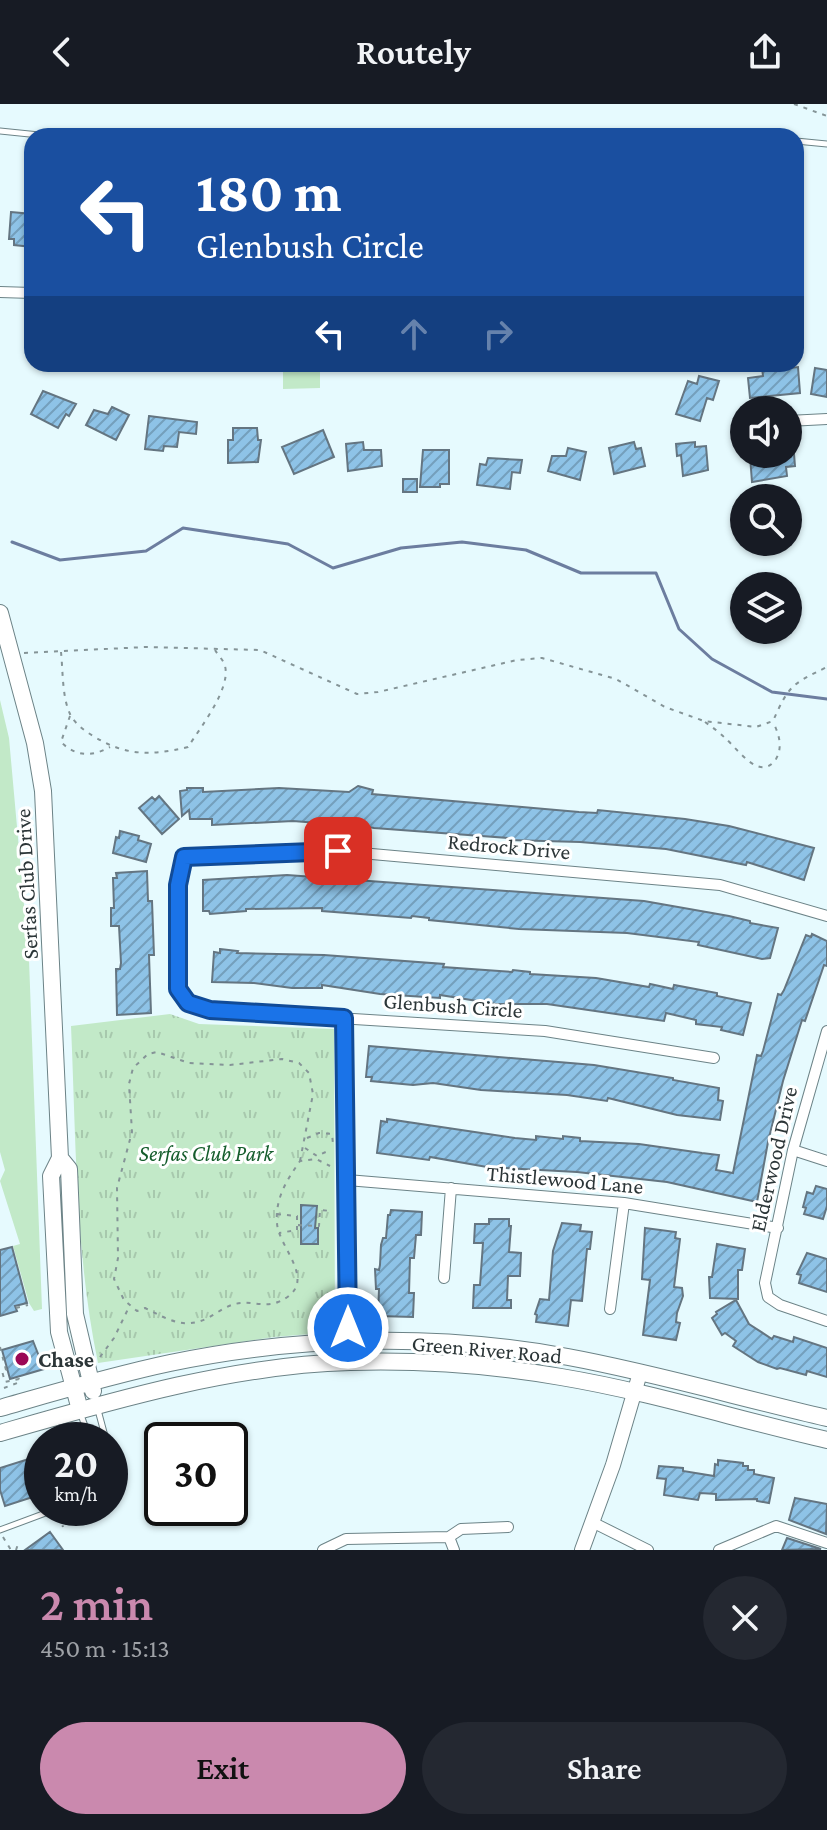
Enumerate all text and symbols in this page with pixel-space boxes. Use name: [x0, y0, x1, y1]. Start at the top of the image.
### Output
icon: back: [40, 30, 84, 74]
icon: share: [743, 30, 787, 74]
text: Routely: [356, 32, 471, 72]
icon: left: [64, 160, 168, 264]
text: 180 m: [196, 161, 342, 223]
text: Glenbush Circle: [196, 226, 424, 266]
icon: left: [308, 312, 352, 356]
icon: ahead: [392, 312, 436, 356]
icon: right: [476, 312, 520, 356]
map controls: [730, 396, 802, 644]
button: sound: [730, 396, 802, 468]
button: search: [730, 484, 802, 556]
button: layers: [730, 572, 802, 644]
street label: Serfas Club Drive: [10, 808, 43, 960]
pin: [304, 817, 372, 885]
icon: arrive: [316, 829, 360, 873]
street label: Redrock Drive: [447, 829, 571, 864]
street label: Glenbush Circle: [383, 988, 523, 1023]
street label: Elderwood Drive: [745, 1084, 802, 1234]
park label: Serfas Club Park: [139, 1141, 275, 1166]
street label: Thistlewood Lane: [486, 1160, 644, 1199]
position arrow: [306, 1286, 390, 1370]
street label: Green River Road: [411, 1330, 563, 1369]
place label: Chase: [38, 1347, 94, 1372]
marker: Chase: [13, 1350, 31, 1368]
speed limit sign: 30: [144, 1422, 248, 1526]
text: 20: [54, 1441, 98, 1486]
text: km/h: [54, 1483, 98, 1505]
button: close: [703, 1576, 787, 1660]
text: 2 min: [40, 1577, 153, 1630]
text: 450 m · 15:13: [40, 1634, 170, 1663]
button: Exit: [40, 1722, 406, 1814]
button: Share: [422, 1722, 787, 1814]

